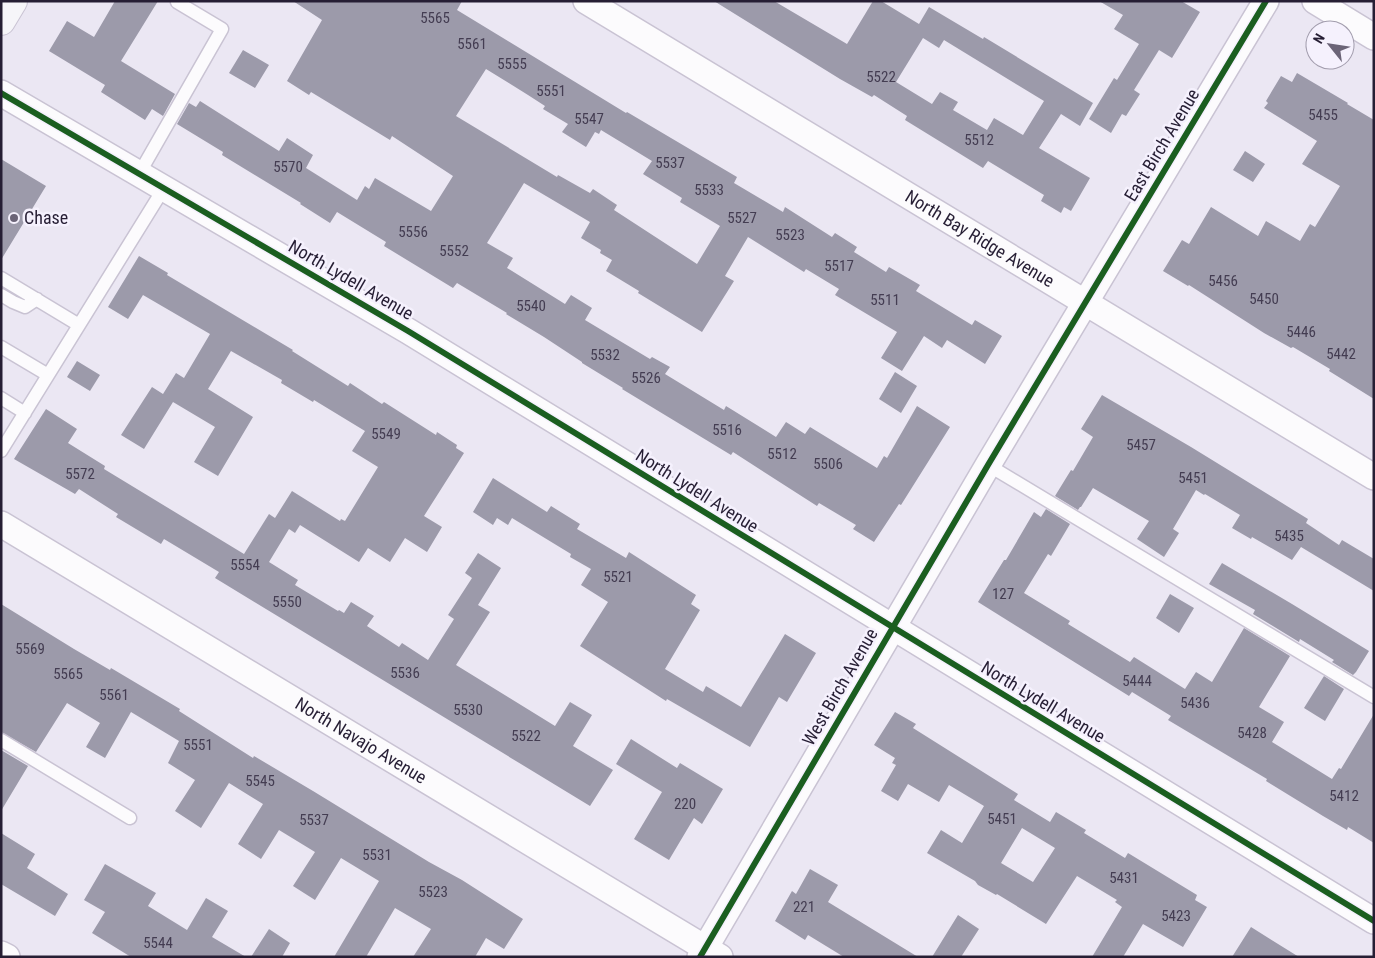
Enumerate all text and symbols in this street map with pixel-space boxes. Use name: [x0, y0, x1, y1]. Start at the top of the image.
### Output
house number: 5565: [420, 9, 450, 27]
north arrow: [1305, 20, 1355, 70]
text: N: [1310, 31, 1328, 46]
house number: 5561: [457, 35, 487, 53]
house number: 5555: [497, 55, 527, 73]
house number: 5522: [866, 68, 896, 86]
house number: 5551: [536, 82, 566, 100]
street label: East Birch Avenue: [1120, 85, 1203, 205]
house number: 5455: [1308, 106, 1338, 124]
house number: 5547: [574, 110, 604, 128]
house number: 5512: [964, 131, 994, 149]
house number: 5537: [655, 154, 685, 172]
house number: 5570: [273, 158, 303, 176]
house number: 5533: [694, 181, 724, 199]
street label: North Bay Ridge Avenue: [902, 185, 1058, 291]
place label: Chase: [24, 207, 68, 228]
house number: 5527: [727, 209, 757, 227]
marker: Chase: [8, 212, 20, 224]
house number: 5556: [398, 223, 428, 241]
house number: 5523: [775, 226, 805, 244]
street label: North Lydell Avenue: [285, 235, 417, 324]
house number: 5552: [439, 242, 469, 260]
house number: 5517: [824, 257, 854, 275]
house number: 5456: [1208, 272, 1238, 290]
house number: 5450: [1249, 290, 1279, 308]
house number: 5511: [870, 291, 900, 309]
house number: 5540: [516, 297, 546, 315]
house number: 5446: [1286, 323, 1316, 341]
house number: 5442: [1326, 345, 1356, 363]
house number: 5532: [590, 346, 620, 364]
house number: 5526: [631, 369, 661, 387]
house number: 5516: [712, 421, 742, 439]
house number: 5549: [371, 425, 401, 443]
house number: 5457: [1126, 436, 1156, 454]
street label: North Lydell Avenue: [632, 444, 762, 537]
house number: 5512: [767, 445, 797, 463]
house number: 5506: [813, 455, 843, 473]
house number: 5572: [65, 465, 95, 483]
house number: 5451: [1178, 469, 1208, 487]
house number: 5435: [1274, 527, 1304, 545]
house number: 5554: [230, 556, 260, 574]
house number: 5521: [603, 568, 633, 586]
house number: 127: [992, 585, 1014, 603]
house number: 5550: [272, 593, 302, 611]
street label: West Birch Avenue: [798, 624, 882, 749]
house number: 5569: [15, 640, 45, 658]
street label: North Lydell Avenue: [978, 656, 1109, 747]
house number: 5536: [390, 664, 420, 682]
house number: 5565: [53, 665, 83, 683]
house number: 5444: [1122, 672, 1152, 690]
house number: 5561: [99, 686, 129, 704]
street label: North Navajo Avenue: [292, 693, 430, 788]
house number: 5436: [1180, 694, 1210, 712]
house number: 5530: [453, 701, 483, 719]
house number: 5428: [1237, 724, 1267, 742]
house number: 5522: [511, 727, 541, 745]
house number: 5551: [183, 736, 213, 754]
house number: 5545: [245, 772, 275, 790]
house number: 5412: [1329, 787, 1359, 805]
house number: 220: [674, 795, 696, 813]
house number: 5451: [987, 810, 1017, 828]
house number: 5537: [299, 811, 329, 829]
house number: 5531: [362, 846, 392, 864]
house number: 5431: [1109, 869, 1139, 887]
house number: 5523: [418, 883, 448, 901]
house number: 221: [793, 898, 815, 916]
house number: 5423: [1161, 907, 1191, 925]
house number: 5544: [143, 934, 173, 952]

